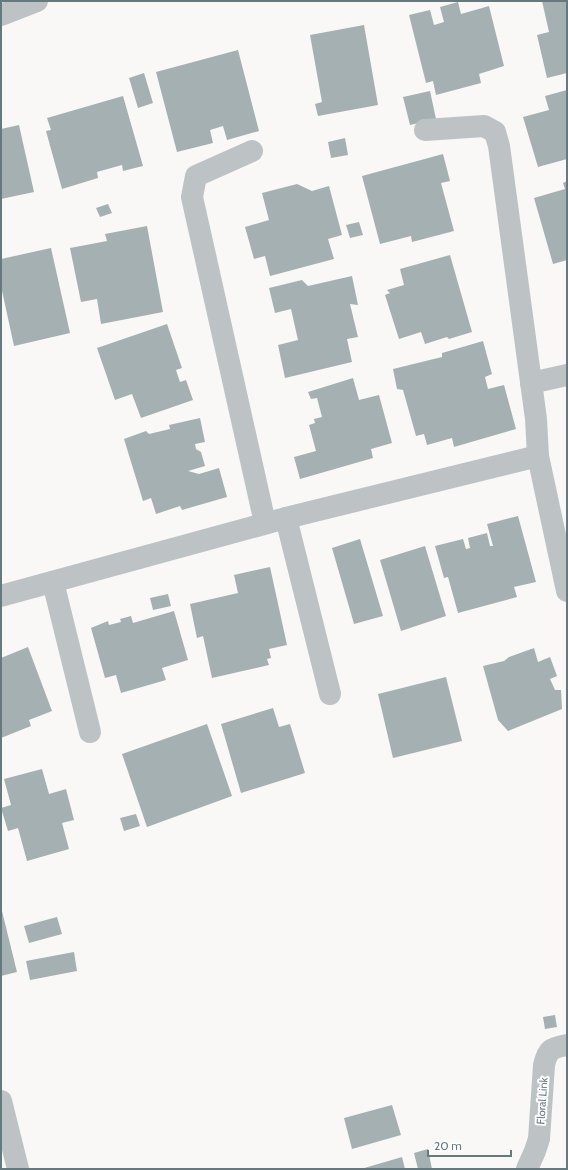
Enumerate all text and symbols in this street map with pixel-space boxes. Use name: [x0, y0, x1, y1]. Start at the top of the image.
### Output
street label: Floral Link: [533, 1077, 551, 1125]
scale bar: [428, 1132, 511, 1158]
text: 20 m: [434, 1138, 462, 1153]

